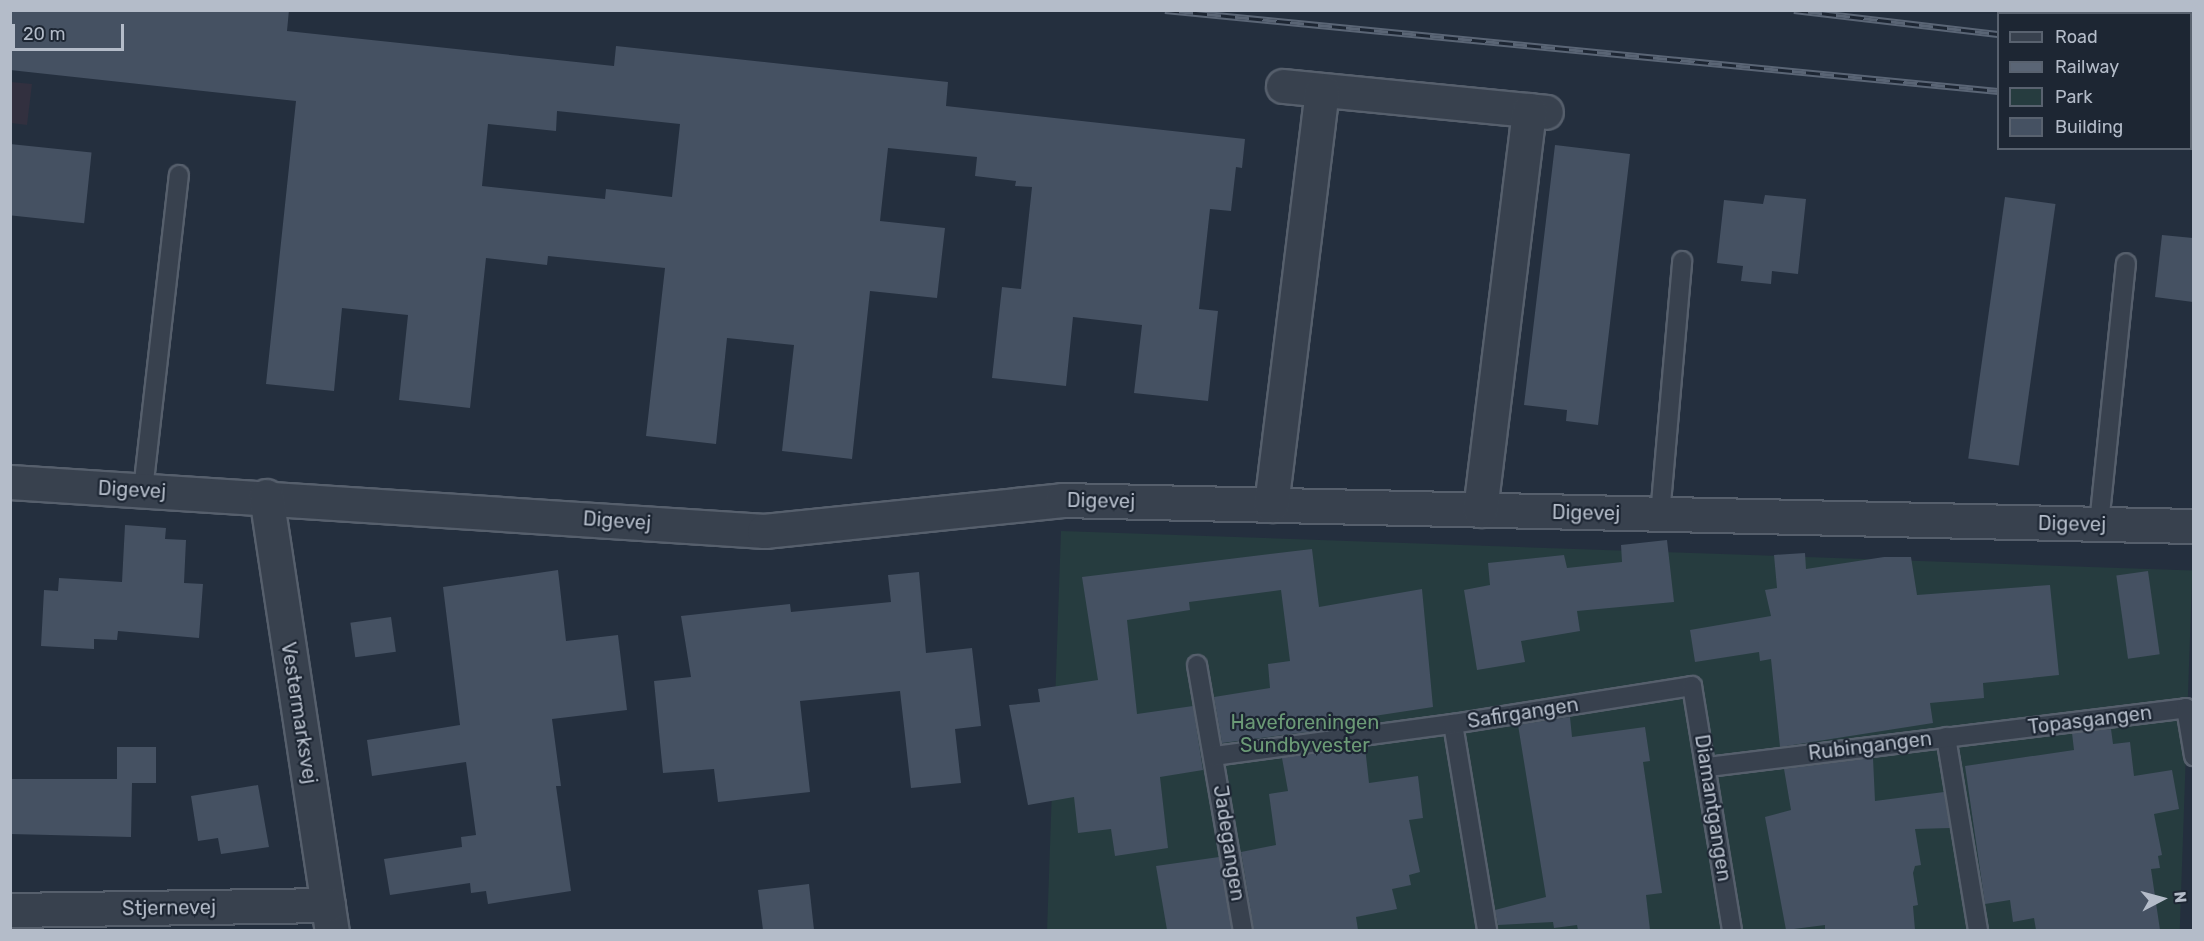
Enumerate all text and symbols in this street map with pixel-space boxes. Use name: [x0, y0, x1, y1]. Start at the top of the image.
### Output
scale bar: [15, 12, 128, 50]
legend: [1997, 12, 2192, 150]
text: 20 m: [23, 23, 65, 45]
text: Road: [2055, 26, 2098, 48]
text: Railway: [2055, 56, 2119, 78]
text: Park: [2055, 86, 2092, 108]
text: Building: [2055, 116, 2123, 138]
street label: Digevej: [97, 476, 167, 504]
street label: Digevej: [1067, 488, 1135, 514]
street label: Digevej: [1552, 500, 1620, 526]
street label: Digevej: [582, 507, 652, 535]
street label: Digevej: [2038, 511, 2106, 537]
street label: Vestermarksvej: [276, 640, 322, 786]
street label: Safirgangen: [1466, 692, 1580, 734]
street label: Topasgangen: [2027, 700, 2153, 740]
park label: Haveforeningen Sundbyvester: [1231, 710, 1379, 757]
street label: Rubingangen: [1807, 727, 1933, 765]
street label: Diamantgangen: [1690, 733, 1736, 883]
street label: Jadegangen: [1208, 783, 1250, 903]
north arrow: [2132, 869, 2192, 929]
text: N: [2170, 890, 2190, 904]
street label: Stjernevej: [122, 895, 216, 921]

